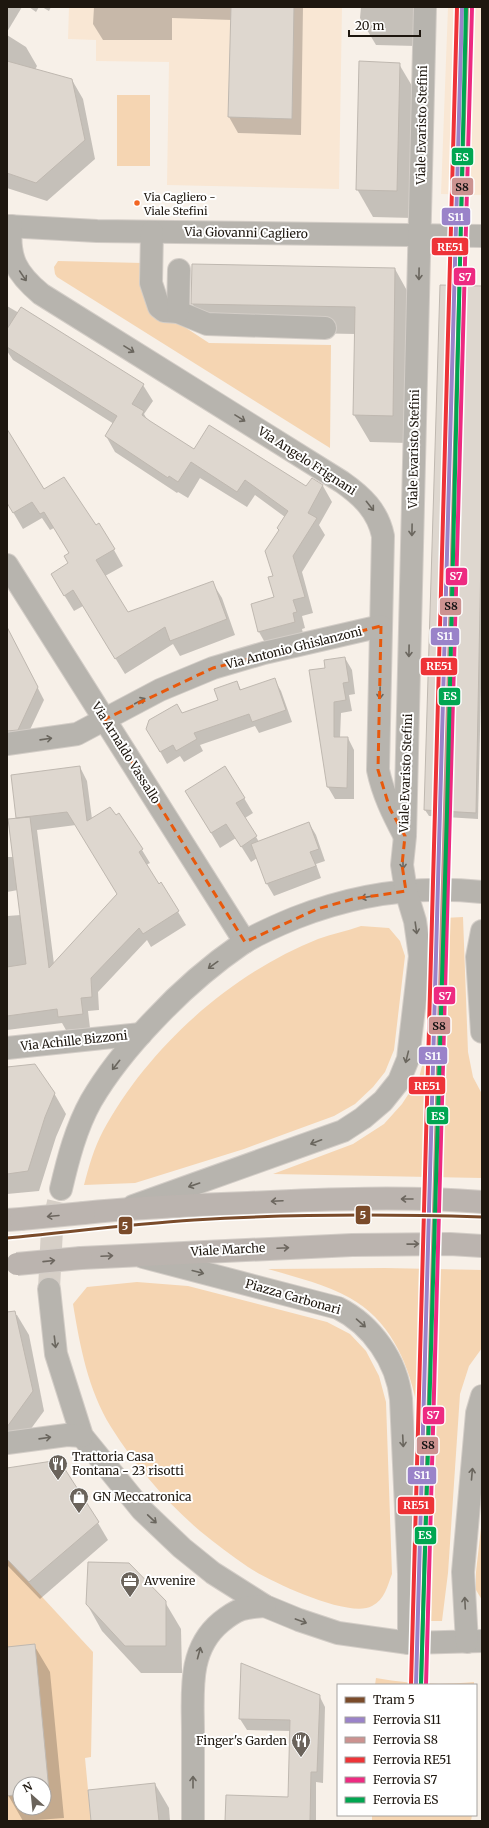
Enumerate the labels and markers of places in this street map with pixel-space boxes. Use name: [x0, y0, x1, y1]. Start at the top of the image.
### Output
place label: Via Cagliero - Viale Stefini: [143, 190, 216, 218]
marker: Via Cagliero - Viale Stefini: [132, 198, 142, 208]
place label: Trattoria Casa Fontana - 23 risotti: [72, 1449, 184, 1478]
restaurant icon: Trattoria Casa Fontana - 23 risotti: [47, 1453, 69, 1481]
shop icon: GN Meccatronica: [68, 1486, 90, 1514]
place label: GN Meccatronica: [93, 1489, 192, 1504]
office icon: Avvenire: [119, 1570, 141, 1598]
place label: Avvenire: [143, 1573, 195, 1588]
restaurant icon: Finger's Garden: [290, 1730, 312, 1758]
place label: Finger's Garden: [196, 1733, 287, 1748]

